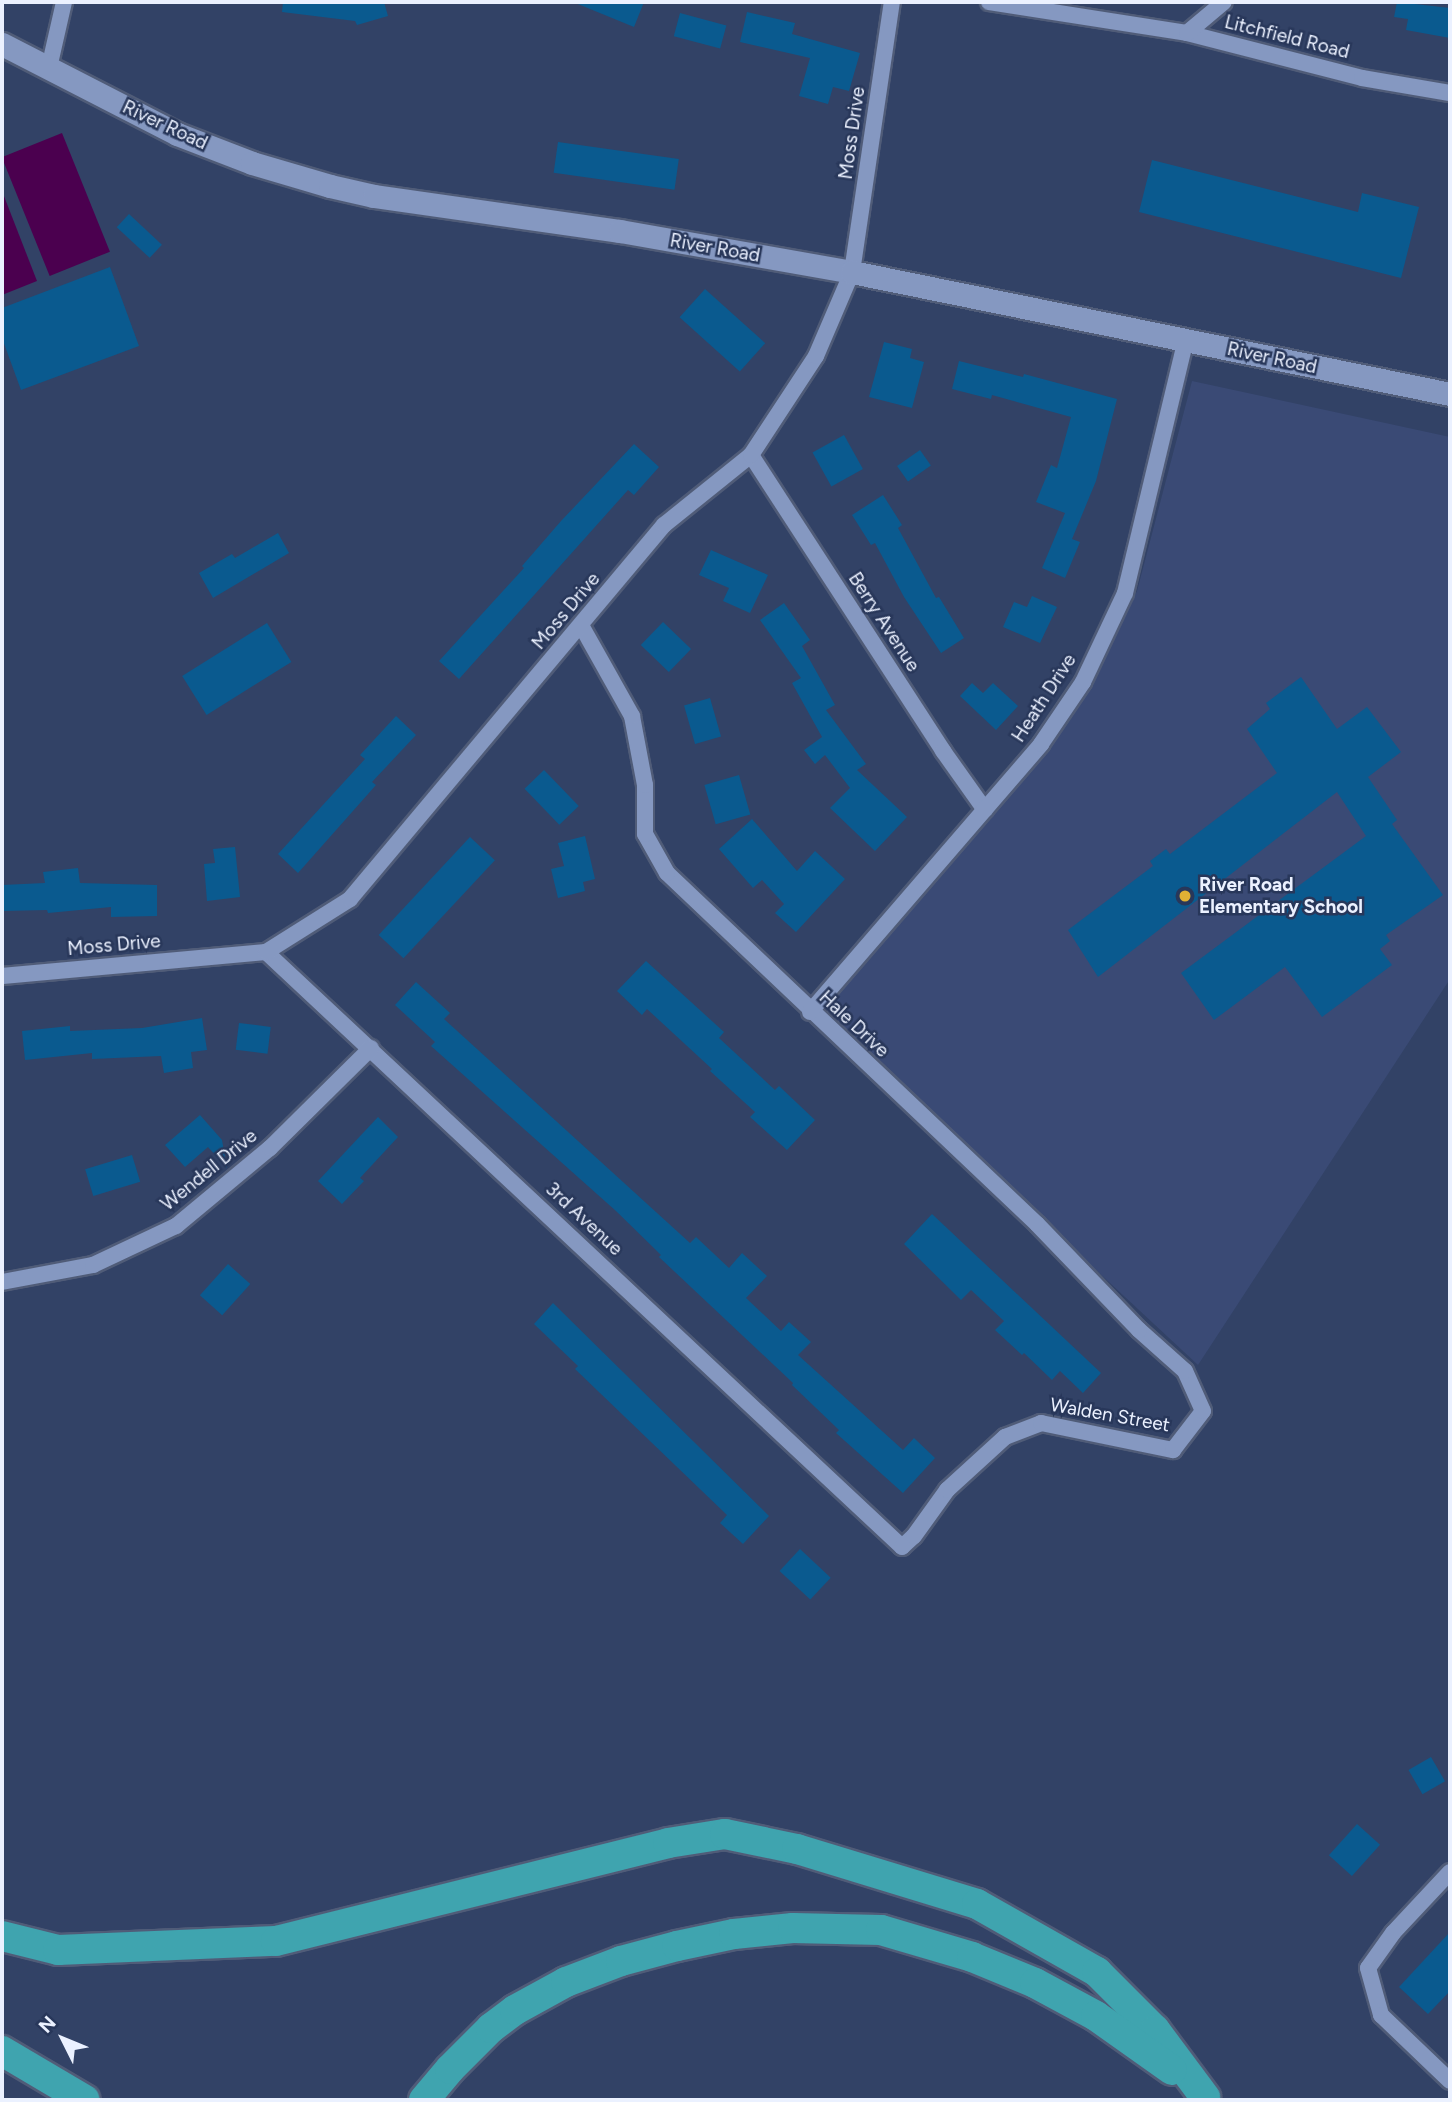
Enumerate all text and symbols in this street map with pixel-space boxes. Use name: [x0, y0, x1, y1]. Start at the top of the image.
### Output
street label: Litchfield Road: [1222, 10, 1352, 64]
street label: Moss Drive: [834, 85, 870, 181]
street label: River Road: [119, 95, 211, 155]
street label: River Road: [668, 229, 762, 267]
street label: River Road: [1225, 337, 1319, 379]
street label: Moss Drive: [527, 568, 605, 654]
street label: Berry Avenue: [843, 568, 925, 676]
street label: Heath Drive: [1007, 650, 1081, 746]
place label: River Road Elementary School: [1199, 874, 1363, 918]
marker: River Road Elementary School: [1177, 888, 1193, 904]
street label: Moss Drive: [66, 930, 162, 960]
street label: Hale Drive: [814, 986, 894, 1062]
street label: Wendell Drive: [156, 1124, 262, 1216]
street label: 3rd Avenue: [541, 1178, 627, 1260]
street label: Walden Street: [1048, 1393, 1172, 1437]
north arrow: [28, 2004, 98, 2074]
text: N: [34, 2011, 61, 2038]

